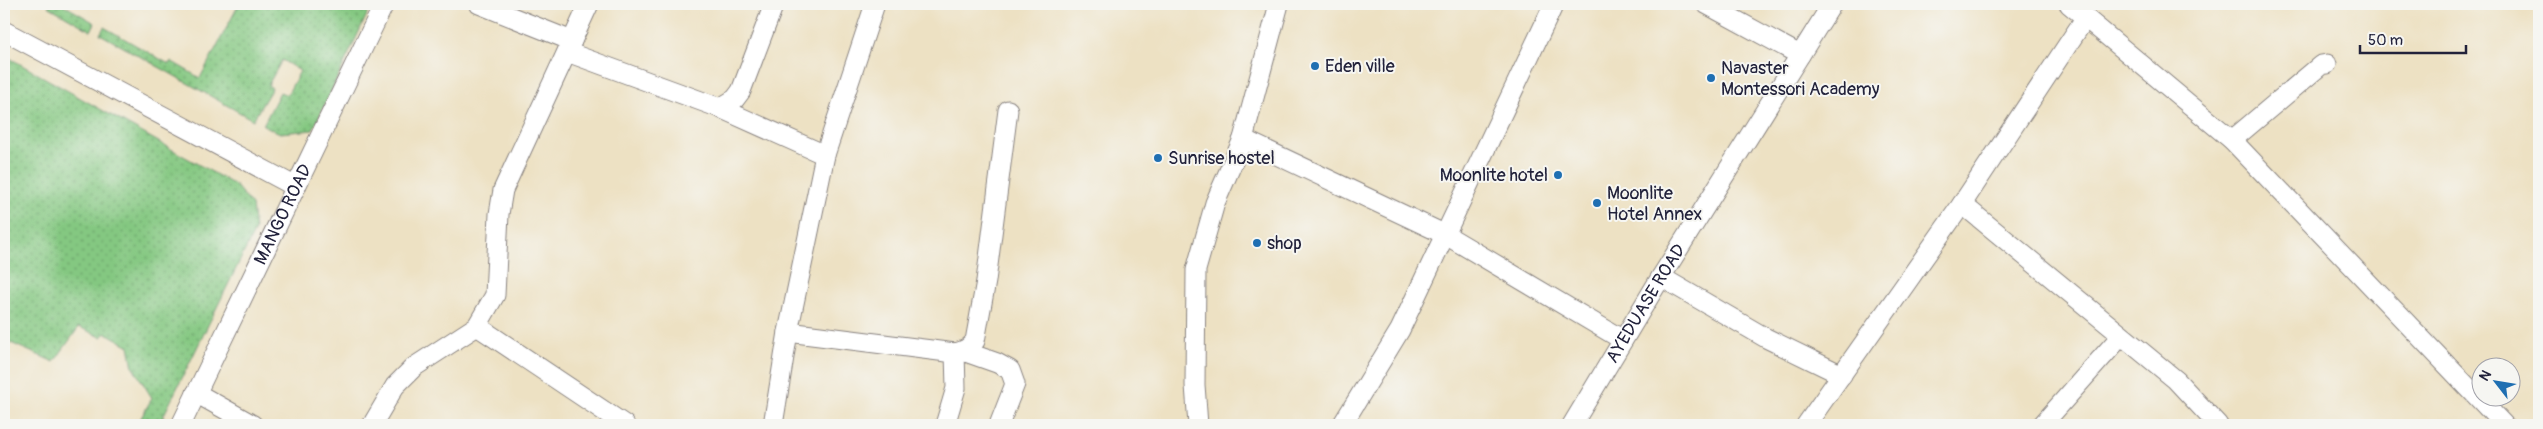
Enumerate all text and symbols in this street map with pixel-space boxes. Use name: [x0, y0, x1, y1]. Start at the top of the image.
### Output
scale bar: [2360, 22, 2467, 54]
text: 50 m: [2368, 31, 2403, 50]
place label: Eden ville: [1325, 55, 1395, 78]
place label: Navaster Montessori Academy: [1721, 57, 1880, 101]
marker: Eden ville: [1309, 60, 1321, 72]
marker: Navaster Montessori Academy: [1705, 72, 1717, 84]
place label: Sunrise hostel: [1168, 147, 1275, 170]
marker: Sunrise hostel: [1152, 152, 1164, 164]
street label: MANGO ROAD: [249, 160, 317, 269]
place label: Moonlite hotel: [1440, 164, 1548, 187]
marker: Moonlite hotel: [1552, 169, 1564, 181]
place label: Moonlite Hotel Annex: [1607, 182, 1702, 226]
marker: Moonlite Hotel Annex: [1591, 197, 1603, 209]
place label: shop: [1267, 232, 1302, 255]
marker: shop: [1251, 237, 1263, 249]
street label: AYEDUASE ROAD: [1601, 240, 1691, 367]
north arrow: [2470, 356, 2520, 406]
text: N: [2476, 367, 2495, 384]

